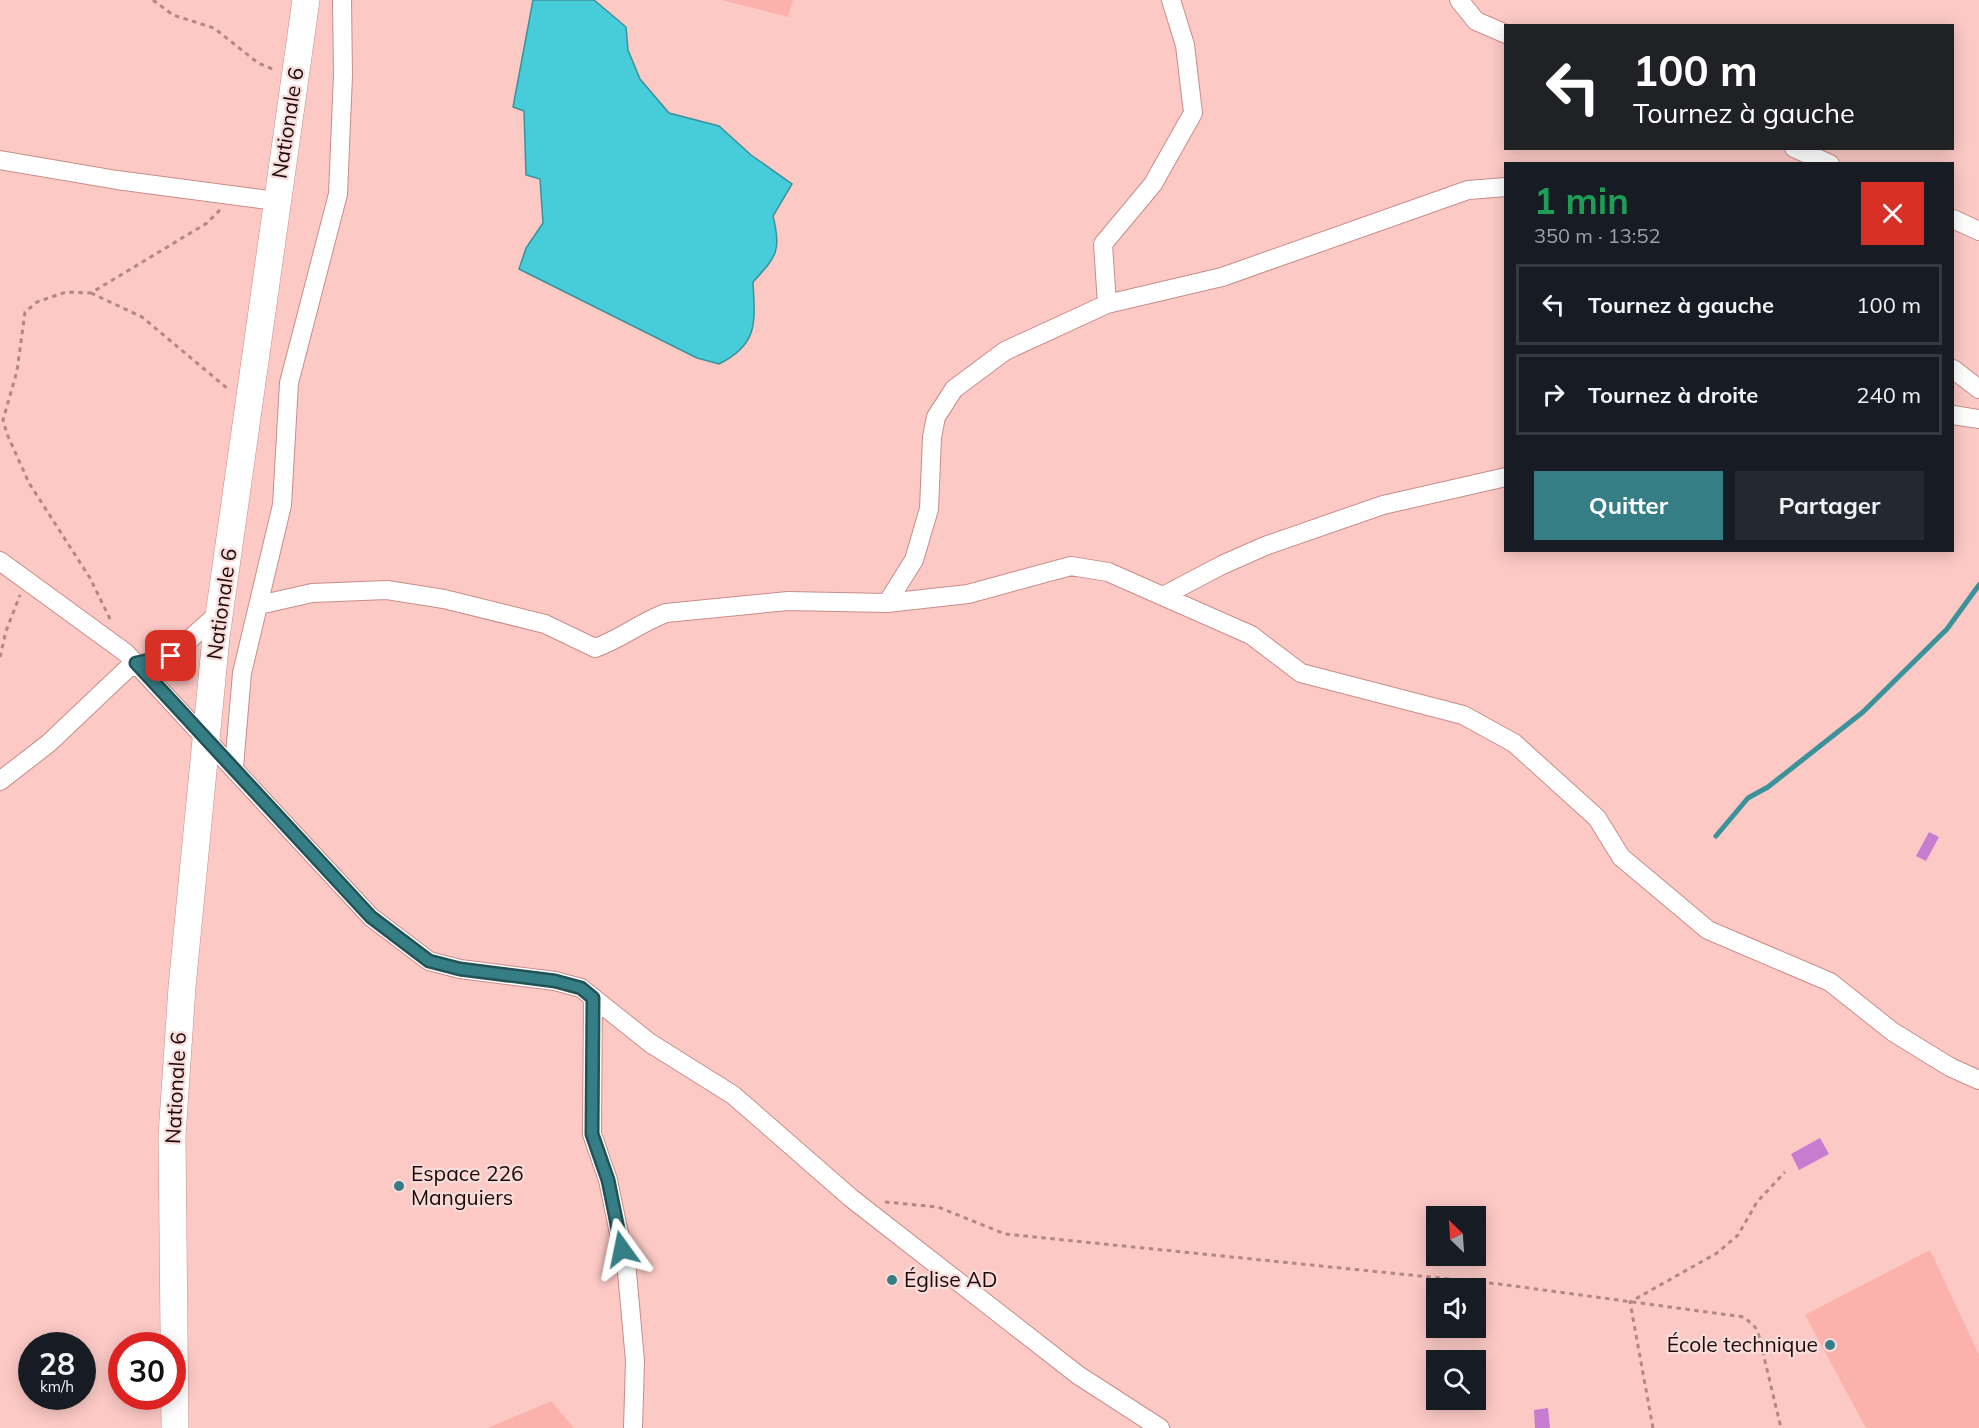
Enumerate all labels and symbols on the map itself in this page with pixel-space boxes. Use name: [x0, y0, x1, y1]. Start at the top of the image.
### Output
street label: Nationale 6: [265, 65, 309, 180]
street label: Nationale 6: [200, 547, 242, 661]
pin: [145, 630, 196, 681]
street label: Nationale 6: [159, 1031, 191, 1145]
place label: Espace 226 Manguiers: [411, 1160, 524, 1210]
marker: Espace 226 Manguiers: [392, 1179, 406, 1193]
north arrow: [1426, 1206, 1486, 1266]
position arrow: [590, 1217, 654, 1281]
place label: Église AD: [904, 1266, 997, 1292]
marker: Église AD: [885, 1273, 899, 1287]
place label: École technique: [1667, 1331, 1818, 1357]
speed limit sign: 30: [108, 1332, 186, 1410]
marker: École technique: [1823, 1338, 1837, 1352]

